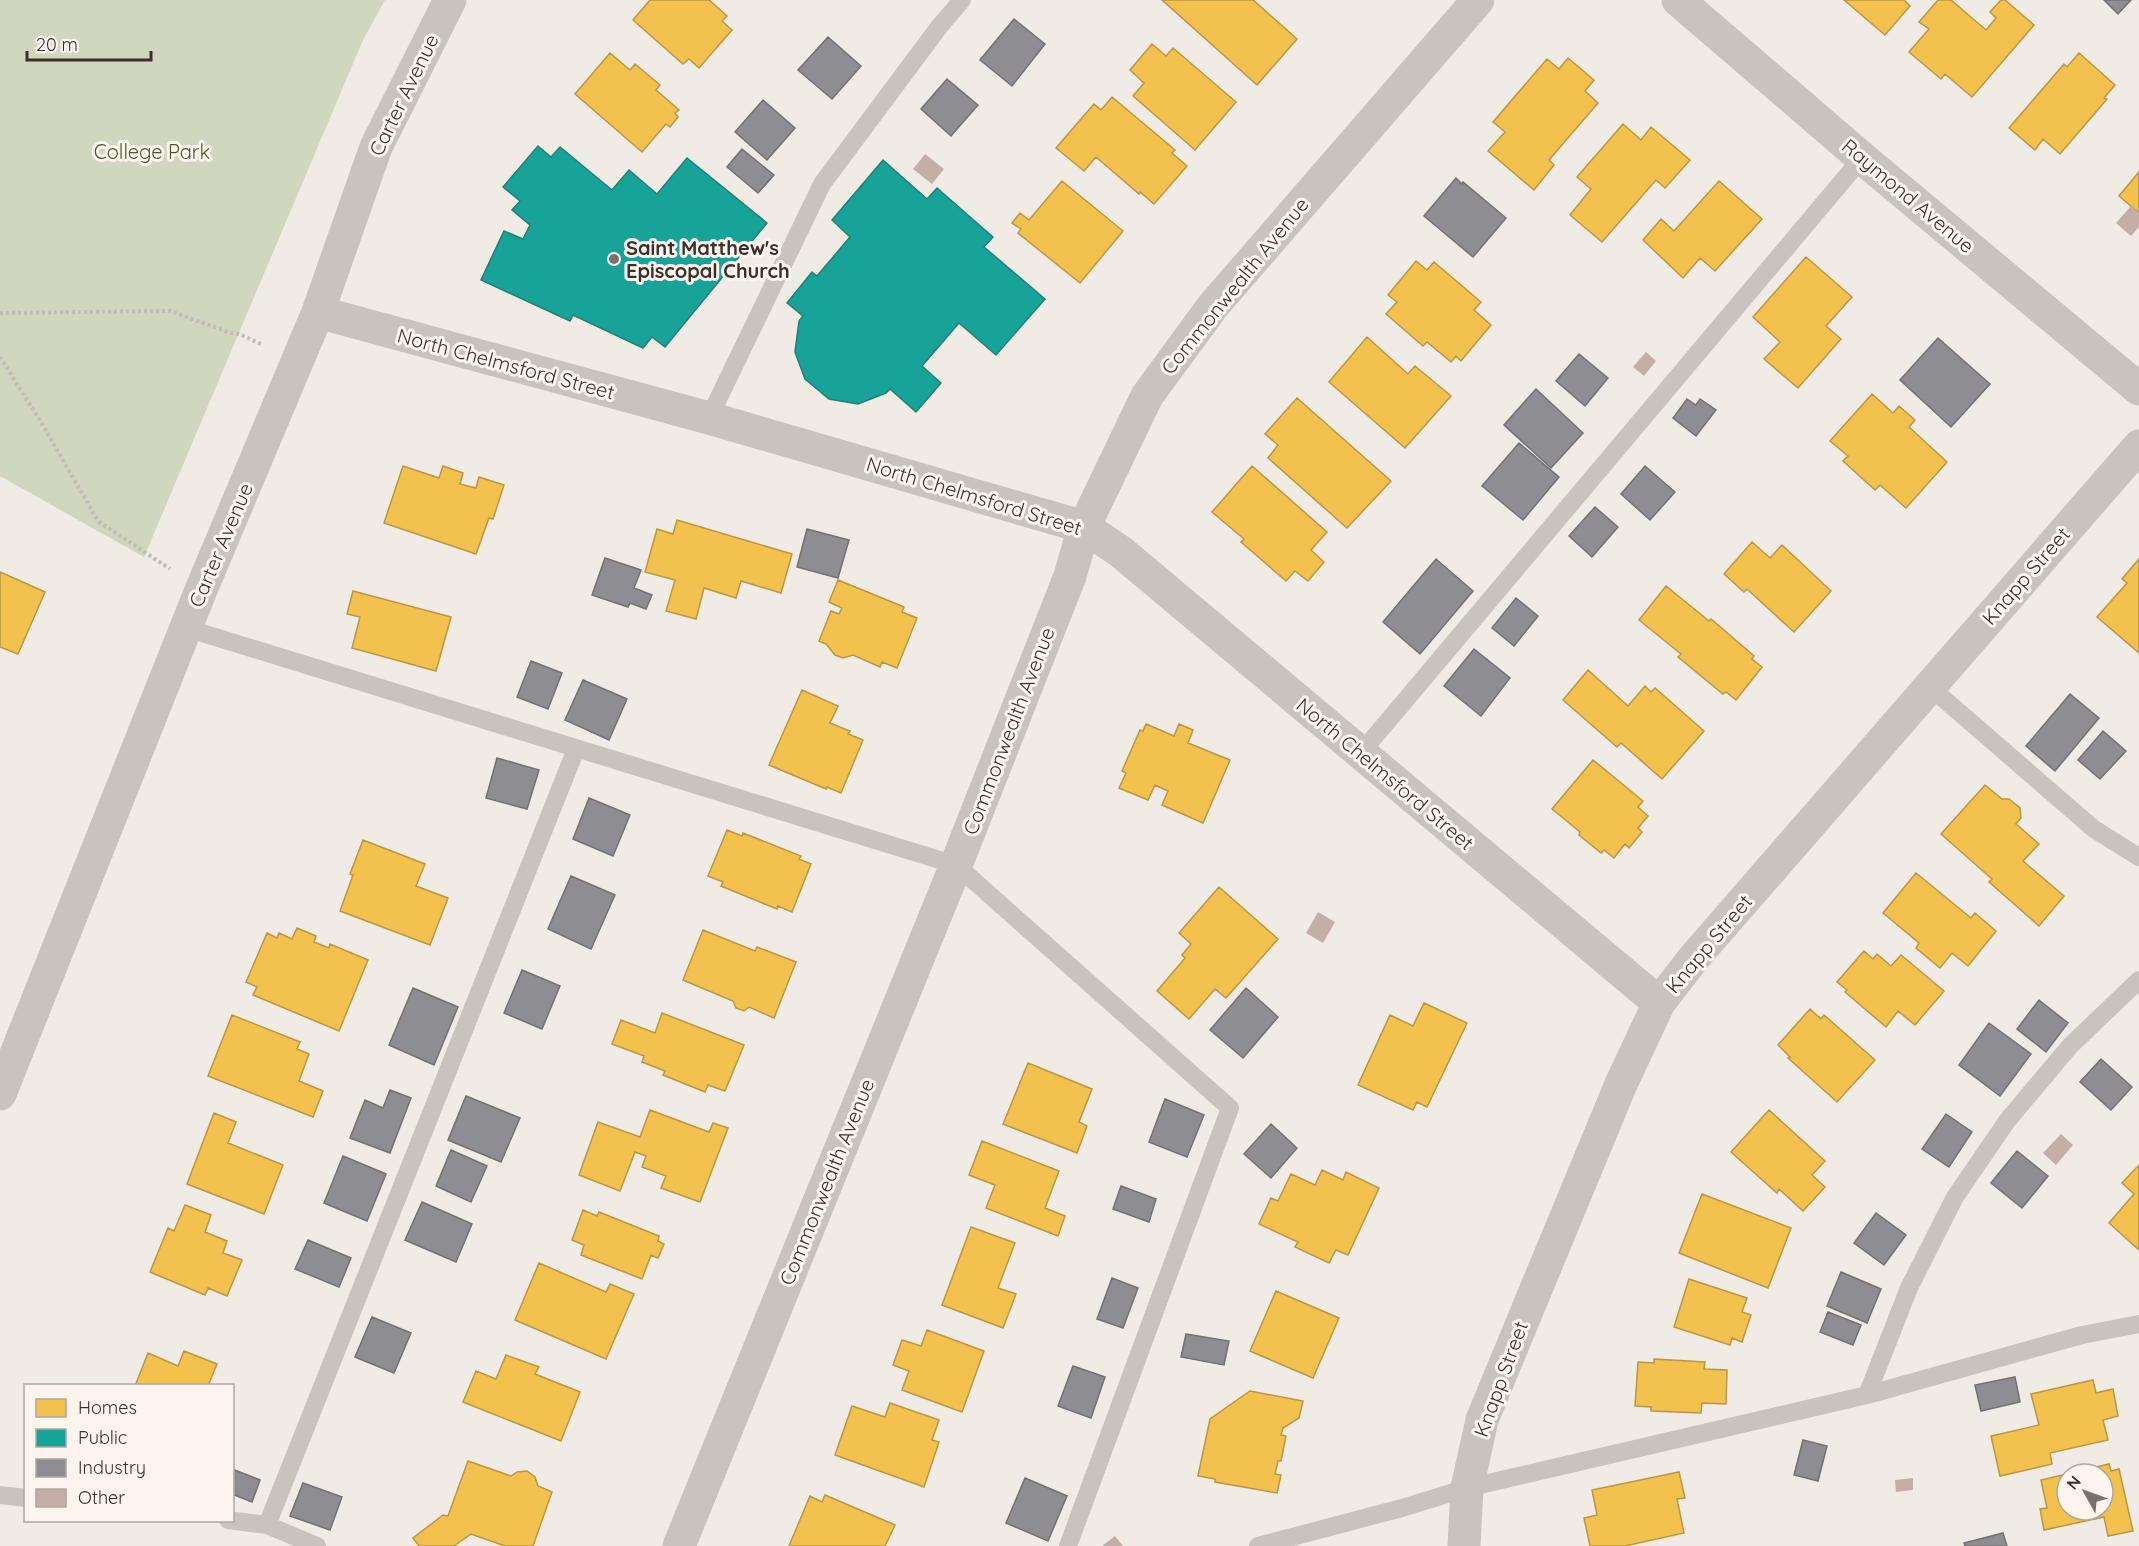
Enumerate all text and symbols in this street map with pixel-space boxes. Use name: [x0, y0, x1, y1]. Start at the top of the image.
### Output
scale bar: [27, 24, 152, 62]
street label: Carter Avenue: [363, 30, 444, 160]
text: 20 m: [36, 33, 78, 56]
street label: Raymond Avenue: [1837, 133, 1979, 258]
park label: College Park: [94, 139, 210, 164]
street label: Commonwealth Avenue: [1156, 192, 1314, 379]
place label: Saint Matthew's Episcopal Church: [626, 235, 790, 283]
marker: Saint Matthew's Episcopal Church: [607, 252, 621, 266]
street label: North Chelmsford Street: [395, 322, 618, 405]
street label: North Chelmsford Street: [863, 451, 1085, 540]
street label: Carter Avenue: [183, 479, 258, 611]
street label: Knapp Street: [1976, 522, 2075, 630]
street label: Commonwealth Avenue: [957, 623, 1060, 838]
street label: North Chelmsford Street: [1292, 692, 1479, 855]
street label: Knapp Street: [1660, 889, 1757, 998]
street label: Commonwealth Avenue: [774, 1075, 879, 1289]
street label: Knapp Street: [1468, 1317, 1533, 1440]
legend: [24, 1384, 234, 1522]
text: Homes: [78, 1396, 137, 1419]
text: Public: [78, 1426, 127, 1449]
text: Industry: [78, 1456, 146, 1479]
north arrow: [2055, 1462, 2115, 1522]
text: N: [2062, 1471, 2085, 1493]
text: Other: [78, 1486, 125, 1509]

